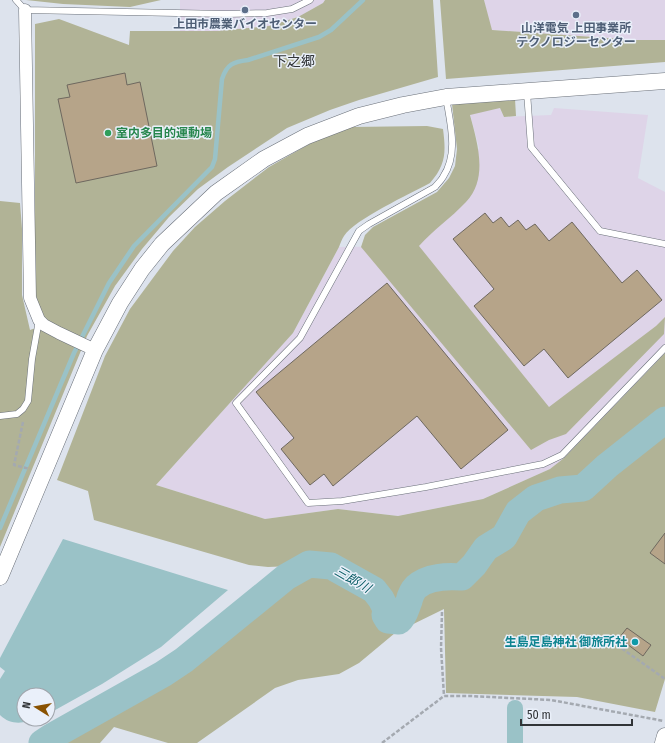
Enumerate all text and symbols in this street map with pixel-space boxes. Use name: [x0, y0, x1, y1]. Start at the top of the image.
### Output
marker: 上田市農業バイオセンター: [240, 5, 250, 15]
marker: 山洋電気 上田事業所 テクノロジーセンター: [571, 10, 581, 20]
place label: 上田市農業バイオセンター: [173, 17, 317, 31]
place label: 山洋電気 上田事業所 テクノロジーセンター: [516, 21, 636, 49]
district label: 下之郷: [273, 53, 315, 70]
place label: 室内多目的運動場: [116, 126, 212, 140]
marker: 室内多目的運動場: [103, 128, 113, 138]
water label: 三郎川: [332, 563, 375, 597]
place label: 生島足島神社 御旅所社: [505, 635, 627, 649]
marker: 生島足島神社 御旅所社: [630, 637, 640, 647]
north arrow: [16, 687, 56, 727]
text: N: [20, 701, 34, 710]
scale bar: [521, 701, 632, 727]
text: 50 m: [527, 708, 551, 722]

